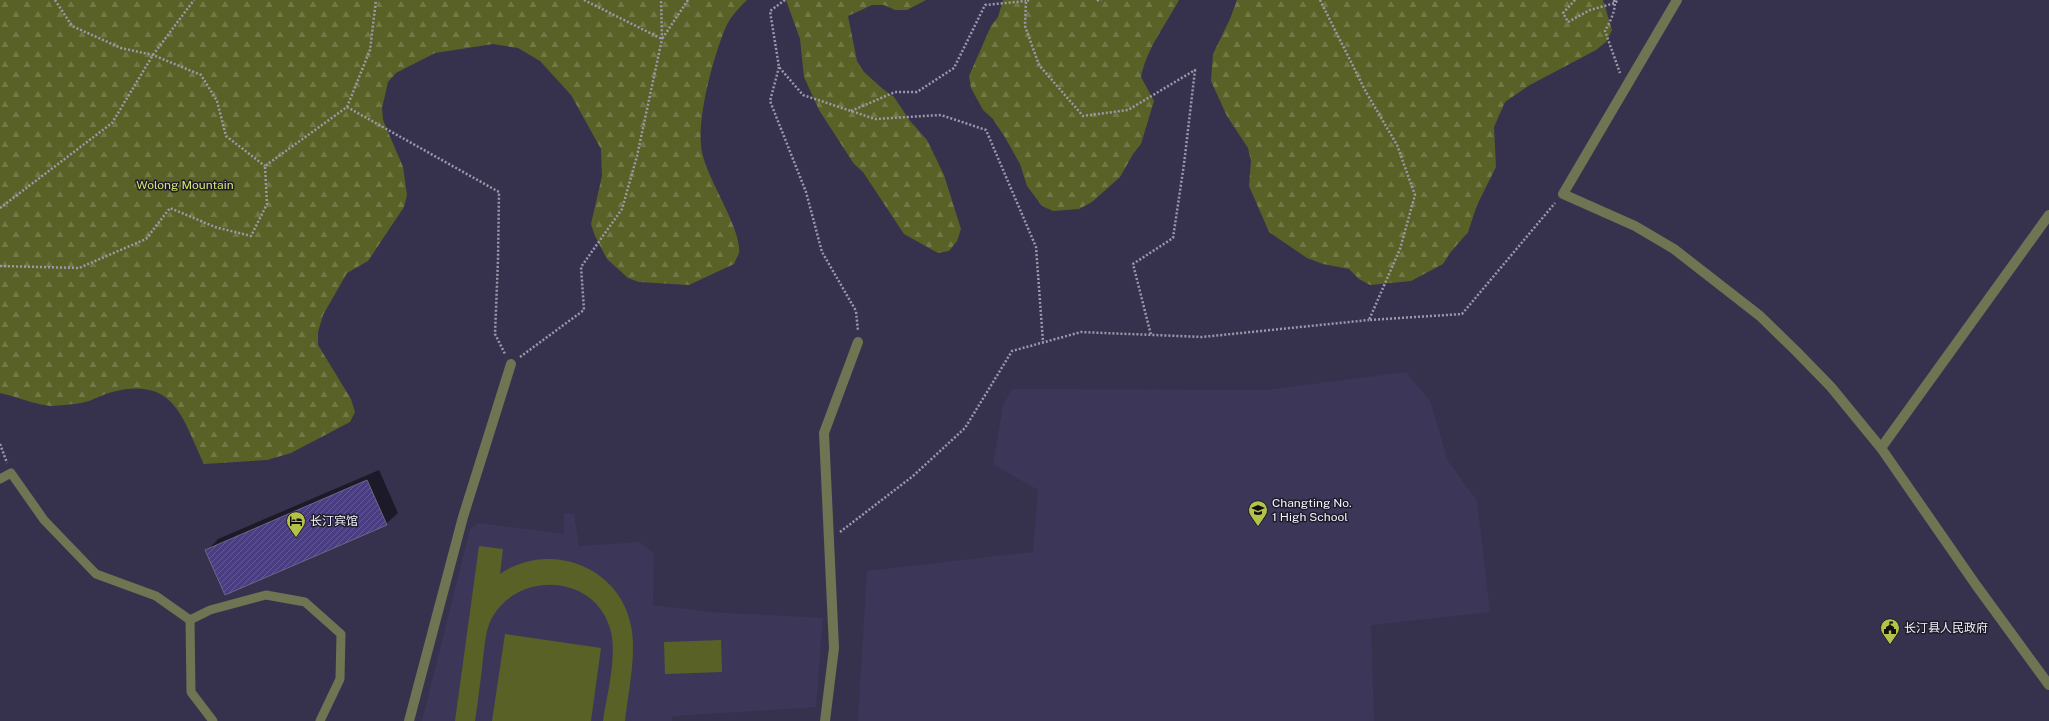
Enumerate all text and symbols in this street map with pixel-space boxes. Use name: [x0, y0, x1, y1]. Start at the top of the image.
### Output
park label: Wolong Mountain: [136, 178, 234, 192]
place label: Changting No. 1 High School: [1272, 496, 1352, 524]
school or university icon: Changting No. 1 High School: [1247, 499, 1269, 527]
hotel icon: 长汀宾馆: [285, 510, 307, 538]
place label: 长汀宾馆: [310, 514, 358, 528]
public building icon: 长汀县人民政府: [1879, 617, 1901, 645]
place label: 长汀县人民政府: [1904, 621, 1988, 635]

